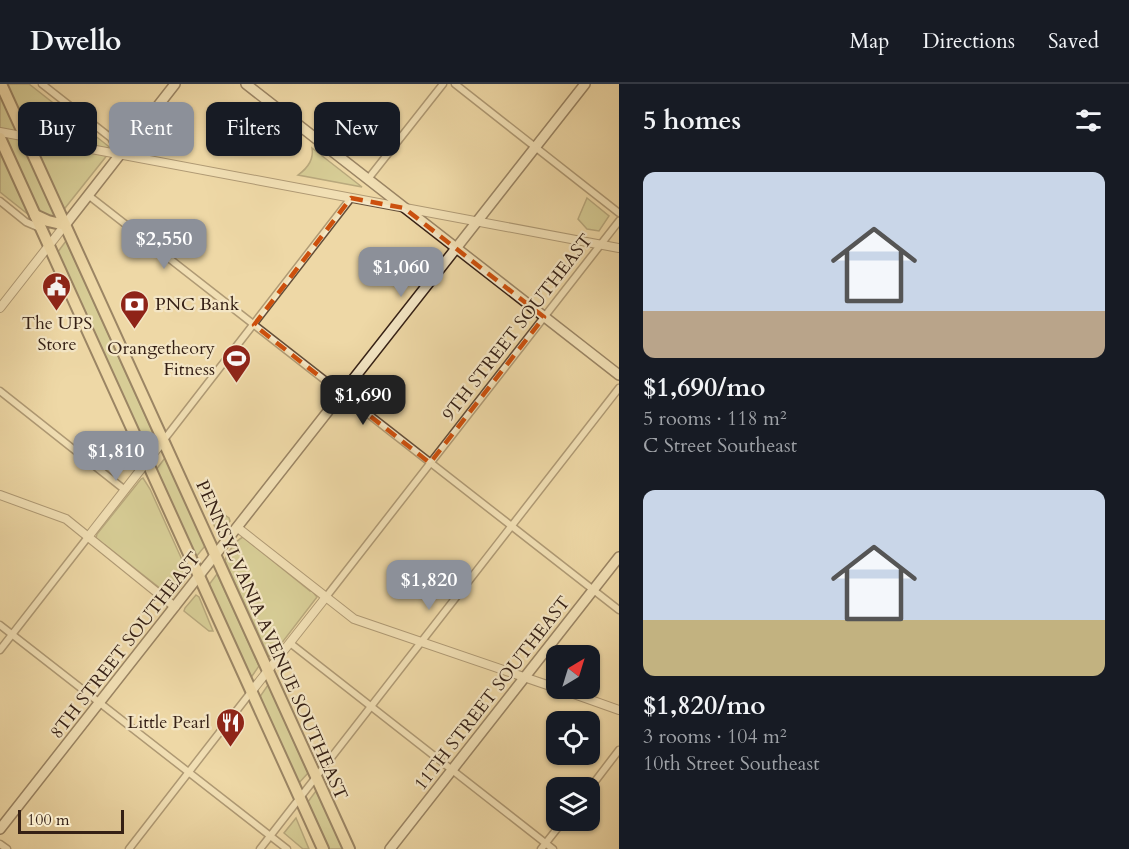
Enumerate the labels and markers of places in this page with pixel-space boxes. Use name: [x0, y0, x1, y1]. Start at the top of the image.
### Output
pin: $2,550: [115, 219, 213, 270]
pin: $1,060: [352, 247, 450, 298]
public building icon: The UPS Store: [41, 270, 73, 312]
bank icon: PNC Bank: [118, 288, 150, 330]
place label: PNC Bank: [155, 292, 240, 317]
place label: The UPS Store: [22, 311, 92, 357]
place label: Orangetheory Fitness: [107, 336, 215, 382]
sports icon: Orangetheory Fitness: [220, 342, 252, 384]
pin: $1,690: [314, 375, 412, 426]
pin: $1,810: [67, 431, 165, 482]
pin: $1,820: [380, 560, 478, 611]
restaurant icon: Little Pearl: [215, 706, 247, 748]
place label: Little Pearl: [127, 710, 210, 735]

